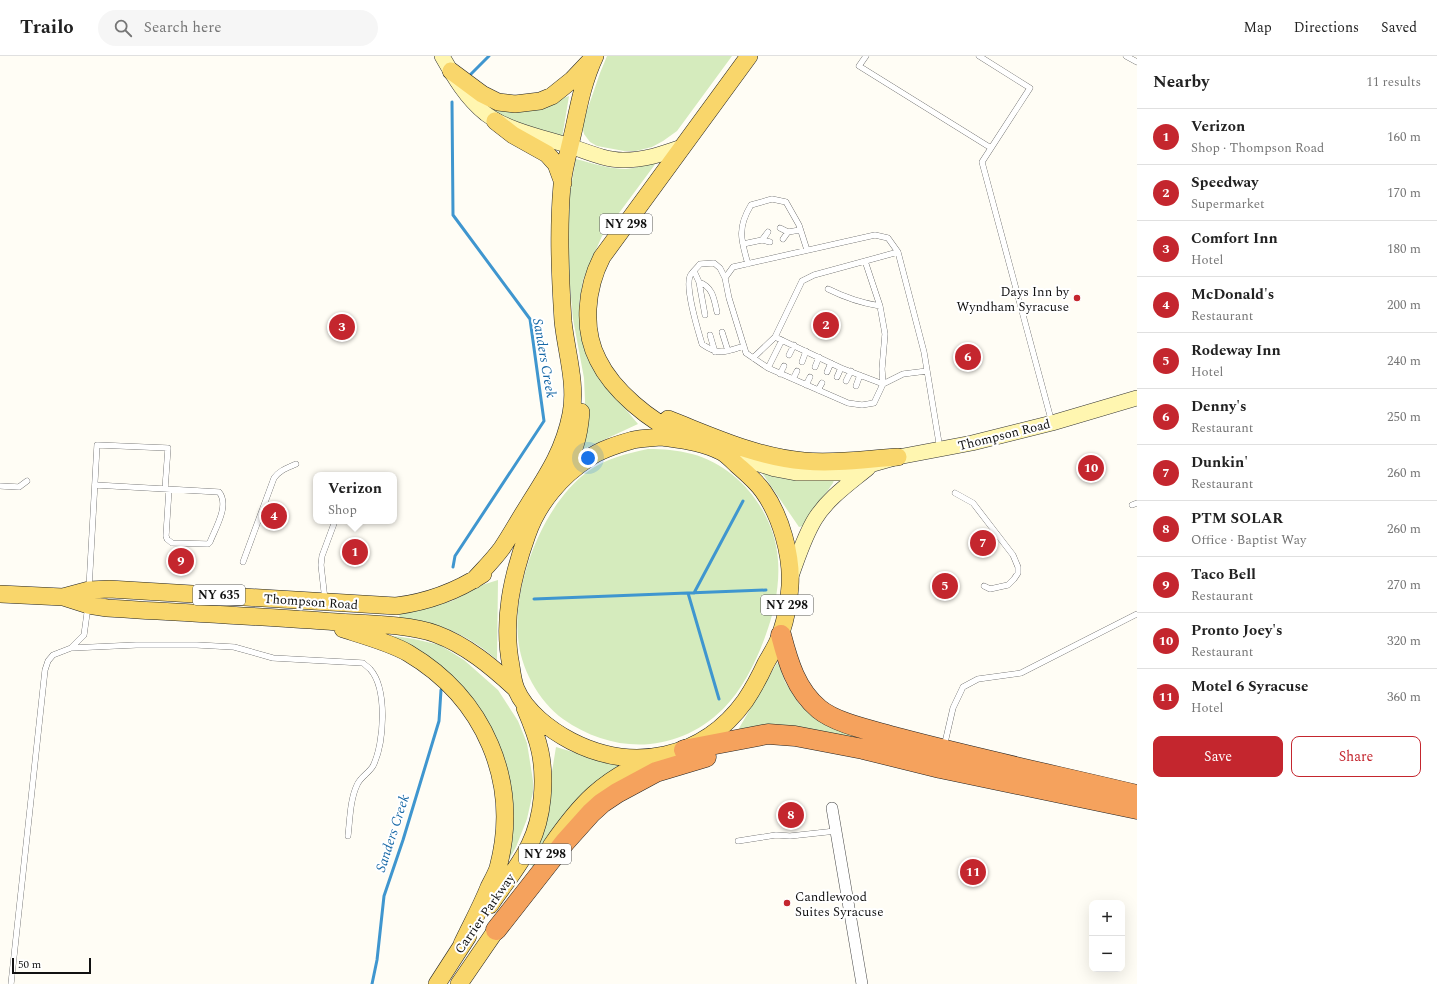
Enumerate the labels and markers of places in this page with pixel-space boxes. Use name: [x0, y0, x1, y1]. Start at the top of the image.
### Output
place label: Days Inn by Wyndham Syracuse: [956, 282, 1070, 317]
marker: Days Inn by Wyndham Syracuse: [1072, 293, 1082, 303]
pin: 2: [813, 310, 839, 340]
pin: 3: [329, 312, 355, 342]
pin: 6: [955, 342, 981, 372]
pin: 10: [1078, 453, 1104, 483]
pin: 4: [261, 501, 287, 531]
pin: 7: [970, 528, 996, 558]
pin: 1: [342, 537, 368, 567]
pin: 9: [168, 546, 194, 576]
pin: 5: [932, 571, 958, 601]
pin: 8: [778, 800, 804, 830]
pin: 11: [960, 857, 986, 887]
place label: Candlewood Suites Syracuse: [795, 887, 884, 922]
marker: Candlewood Suites Syracuse: [782, 898, 792, 908]

